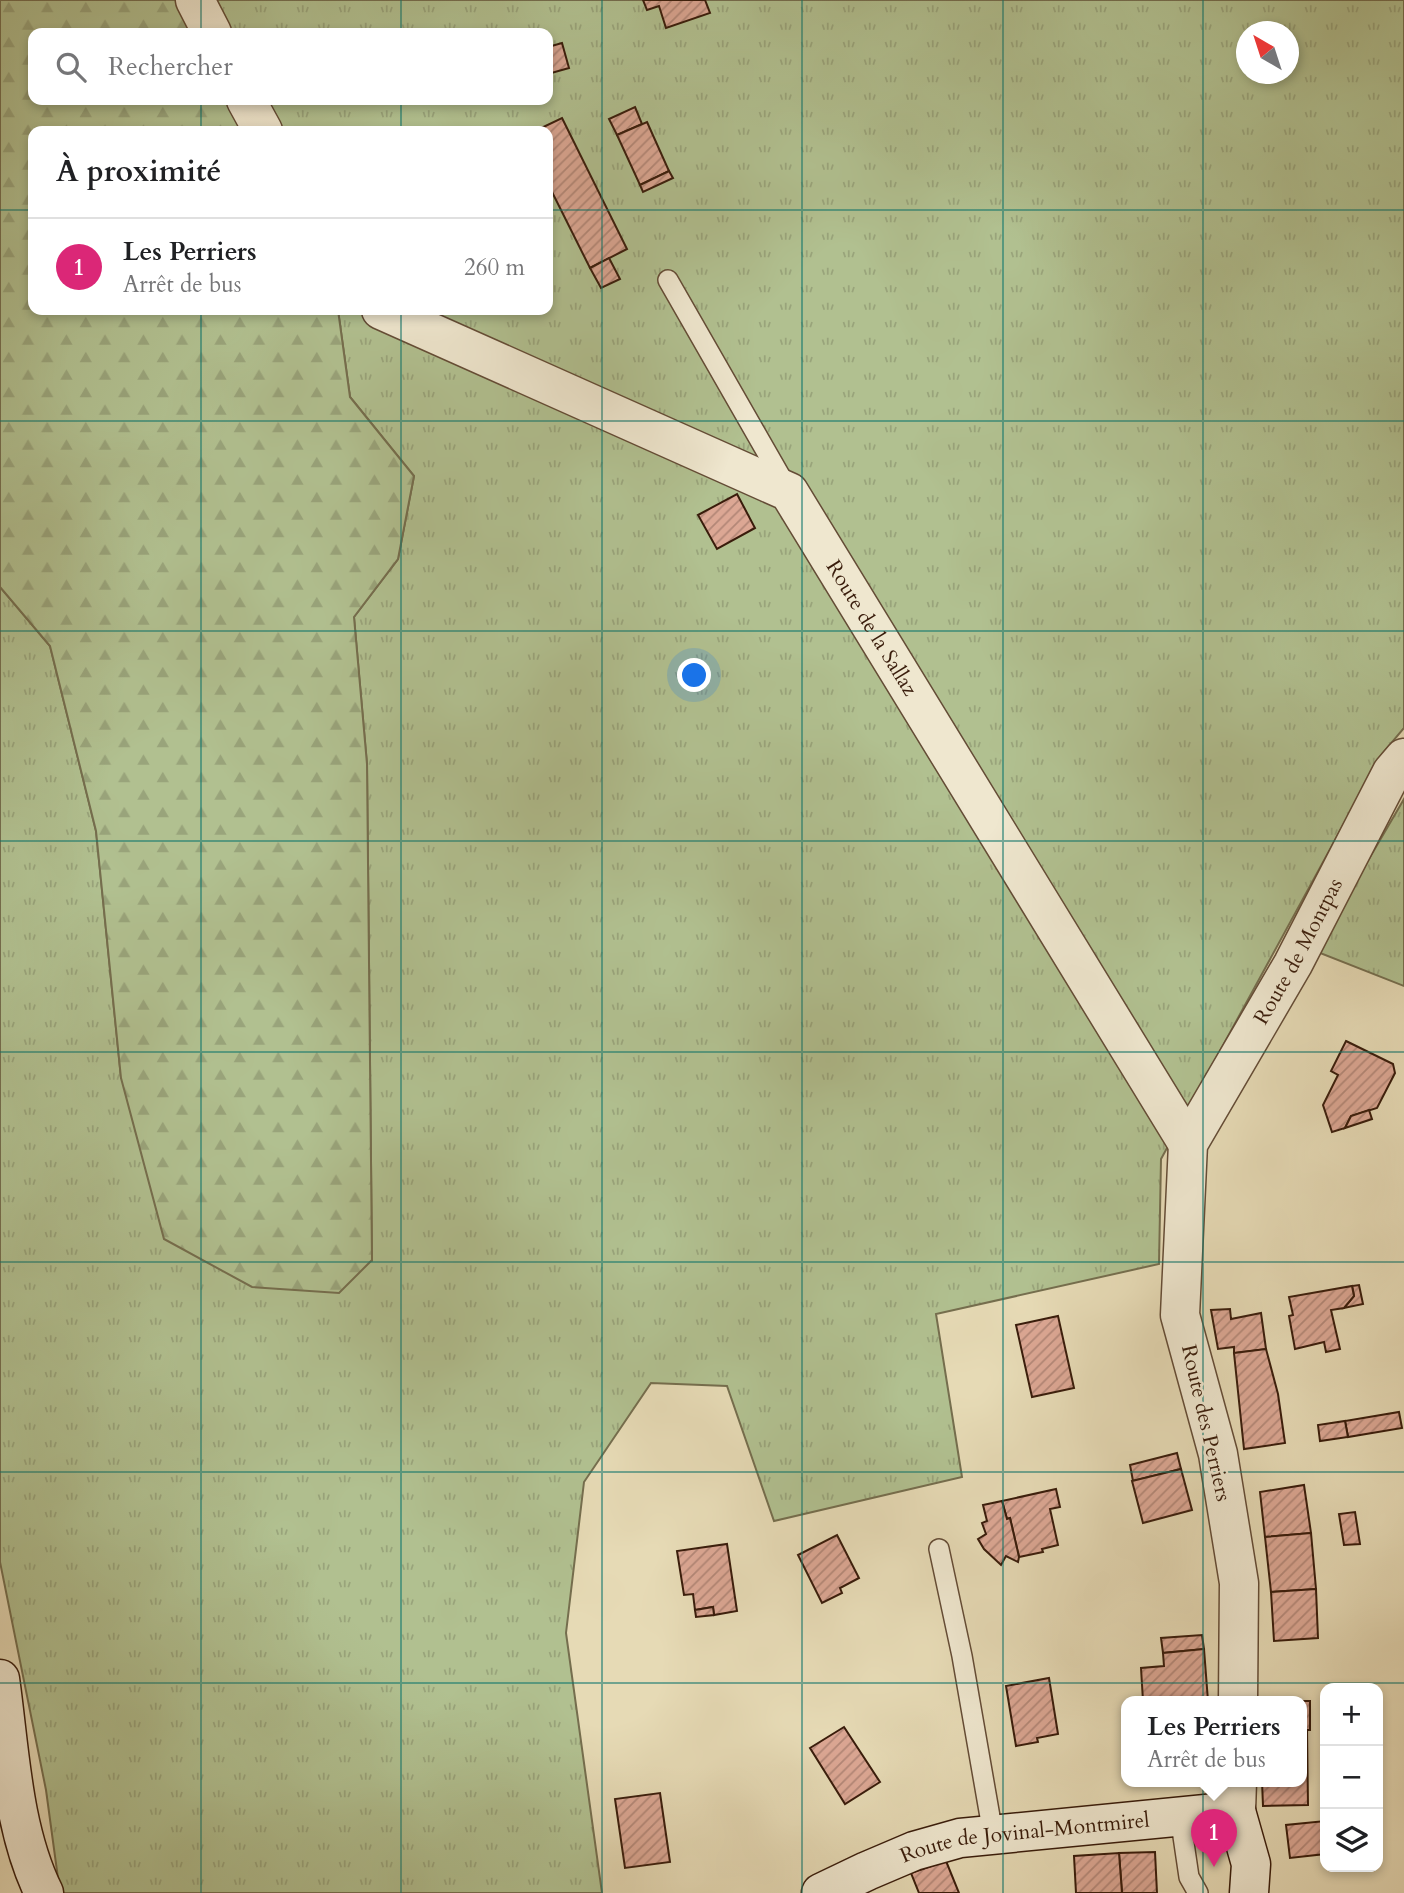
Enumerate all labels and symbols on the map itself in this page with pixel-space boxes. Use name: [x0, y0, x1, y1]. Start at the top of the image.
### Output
north arrow: [1236, 21, 1299, 84]
street label: Route de la Sallaz: [819, 554, 925, 702]
your location: [677, 658, 711, 692]
street label: Route de Montpas: [1246, 873, 1349, 1030]
street label: Route des Perriers: [1174, 1342, 1238, 1504]
street label: Route de Jovinal-Montmirel: [895, 1805, 1151, 1870]
pin: 1: [1191, 1809, 1237, 1867]

